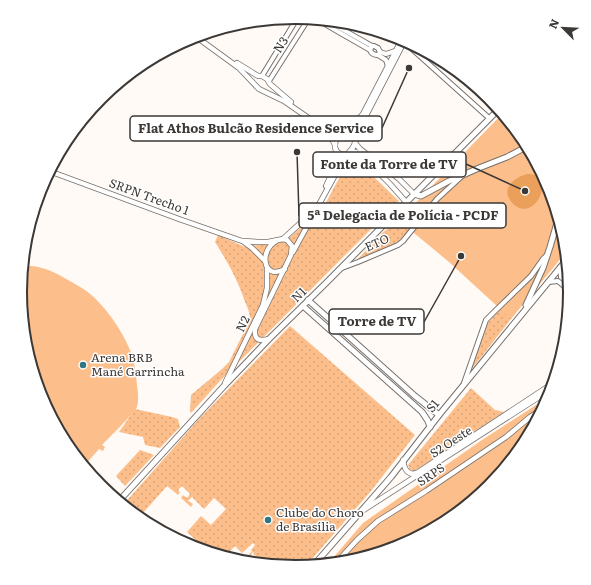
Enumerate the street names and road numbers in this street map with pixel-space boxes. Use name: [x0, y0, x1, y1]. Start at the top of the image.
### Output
street label: N3: [268, 33, 292, 56]
street label: SRPN Trecho 1: [107, 173, 192, 219]
street label: ETO: [361, 229, 392, 255]
street label: N1: [287, 283, 310, 306]
street label: N2: [230, 312, 254, 335]
street label: S1: [421, 395, 443, 416]
street label: S2 Oeste: [426, 421, 475, 462]
street label: SRPS: [413, 458, 448, 490]

